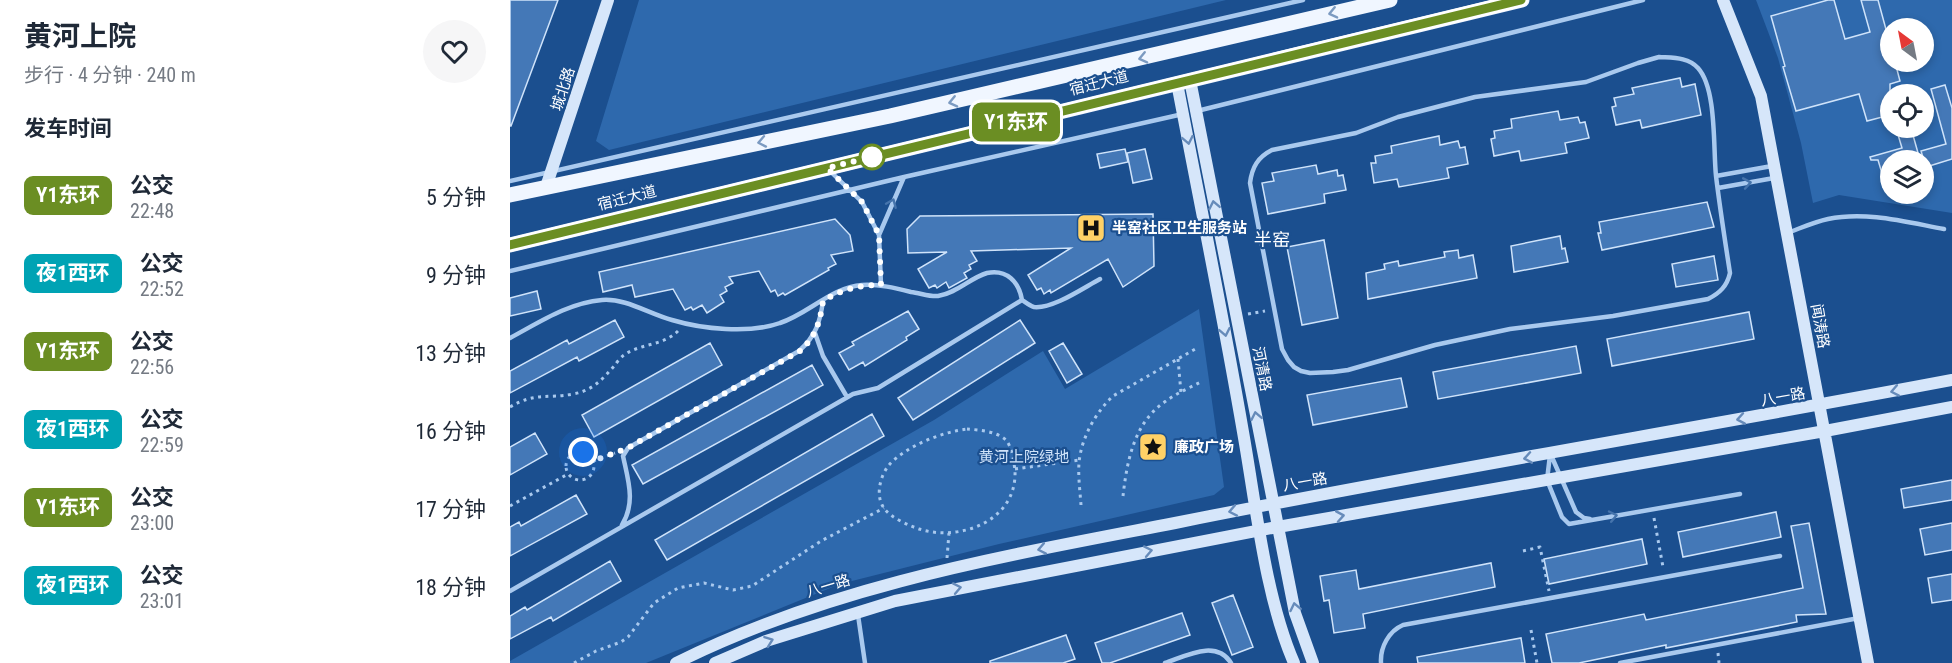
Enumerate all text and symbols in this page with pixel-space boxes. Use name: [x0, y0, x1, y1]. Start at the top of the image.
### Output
one-way arrow: [1328, 6, 1338, 19]
north arrow: [1880, 18, 1934, 72]
map controls: [1880, 18, 1934, 204]
text: 黄河上院: [24, 20, 136, 53]
button: heart: [423, 20, 486, 83]
one-way arrow: [1138, 50, 1148, 63]
text: 步行 · 4 分钟 · 240 m: [24, 63, 196, 87]
street label: 城北路: [547, 65, 579, 113]
street label: 宿迁大道: [1068, 67, 1130, 99]
button: locate: [1880, 84, 1934, 138]
one-way arrow: [948, 94, 958, 107]
line badge: Y1东环: [974, 102, 1058, 142]
text: Y1东环: [984, 110, 1048, 134]
text: 发车时间: [24, 116, 112, 141]
one-way arrow: [757, 135, 767, 148]
one-way arrow: [1181, 135, 1194, 145]
unlabelled marker: [859, 144, 885, 170]
button: layers: [1880, 150, 1934, 204]
text: 公交: [130, 173, 174, 198]
one-way arrow: [1742, 177, 1752, 190]
street label: 宿迁大道: [596, 182, 658, 214]
text: Y1东环: [36, 183, 100, 207]
text: 5 分钟: [426, 185, 486, 210]
one-way arrow: [885, 198, 897, 209]
text: 22:48: [130, 199, 174, 223]
one-way arrow: [1208, 200, 1221, 210]
hospital icon: 半窑社区卫生服务站: [1075, 212, 1107, 244]
place label: 半窑社区卫生服务站: [1112, 219, 1247, 237]
district label: 半窑: [1254, 229, 1290, 250]
text: 公交: [140, 251, 184, 276]
text: 夜1西环: [36, 261, 110, 285]
text: 9 分钟: [426, 263, 486, 288]
text: 22:52: [140, 277, 184, 301]
street label: 闻涛路: [1807, 302, 1833, 350]
one-way arrow: [1218, 327, 1231, 337]
text: 公交: [130, 329, 174, 354]
text: Y1东环: [36, 339, 100, 363]
text: 13 分钟: [415, 341, 486, 366]
street label: 河清路: [1249, 345, 1275, 393]
text: 22:56: [130, 355, 174, 379]
street label: 八一路: [1759, 384, 1807, 410]
one-way arrow: [1890, 384, 1900, 397]
text: 公交: [140, 407, 184, 432]
one-way arrow: [1250, 412, 1263, 422]
one-way arrow: [1736, 413, 1745, 425]
text: 夜1西环: [36, 417, 110, 441]
text: 16 分钟: [415, 419, 486, 444]
place icon: 廉政广场: [1137, 431, 1169, 463]
text: 22:59: [140, 433, 184, 457]
your location: [568, 437, 598, 467]
place label: 廉政广场: [1174, 438, 1234, 456]
park label: 黄河上院绿地: [979, 448, 1069, 466]
one-way arrow: [1523, 451, 1533, 463]
street label: 八一路: [1281, 469, 1329, 495]
text: 公交: [130, 485, 174, 510]
text: Y1东环: [36, 495, 100, 519]
text: 17 分钟: [415, 497, 486, 522]
one-way arrow: [1228, 504, 1238, 517]
one-way arrow: [1335, 510, 1345, 523]
one-way arrow: [1608, 510, 1618, 523]
text: 23:00: [130, 511, 174, 535]
one-way arrow: [1037, 542, 1047, 555]
one-way arrow: [1143, 545, 1153, 558]
text: 公交: [140, 563, 184, 588]
street label: 八一路: [804, 571, 852, 601]
text: 夜1西环: [36, 573, 110, 597]
text: 18 分钟: [415, 575, 486, 600]
one-way arrow: [952, 582, 962, 595]
text: 23:01: [140, 589, 184, 613]
one-way arrow: [1289, 603, 1302, 613]
one-way arrow: [764, 635, 774, 648]

